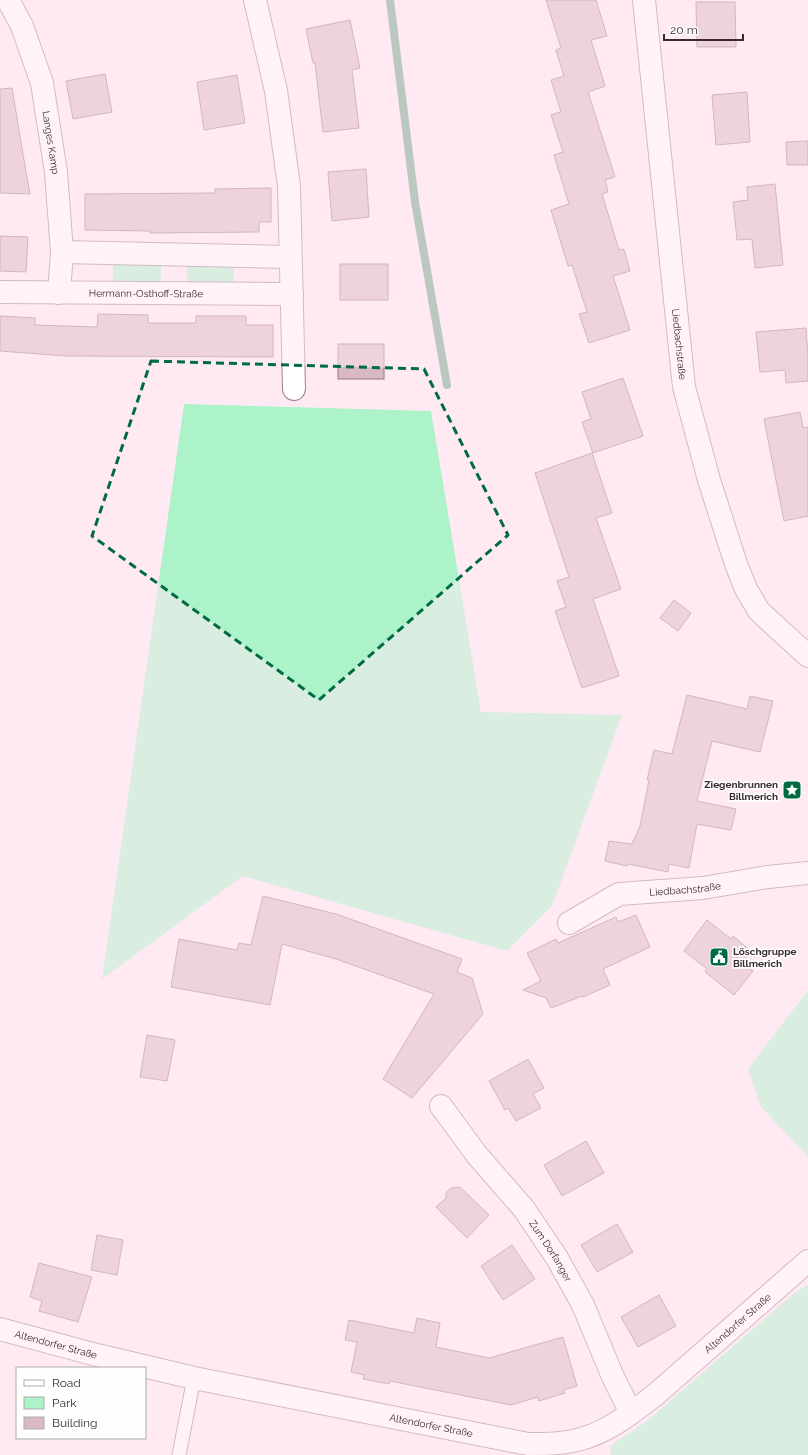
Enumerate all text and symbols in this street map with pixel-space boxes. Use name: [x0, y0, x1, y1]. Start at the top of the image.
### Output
scale bar: [664, 16, 743, 42]
text: 20 m: [670, 23, 698, 37]
street label: Langes Kamp: [40, 110, 61, 175]
street label: Hermann-Osthoff-Straße: [89, 288, 203, 299]
street label: Liedbachstraße: [670, 308, 688, 381]
place label: Ziegenbrunnen Billmerich: [704, 779, 778, 802]
place icon: Ziegenbrunnen Billmerich: [781, 779, 803, 801]
street label: Liedbachstraße: [649, 880, 722, 898]
public building icon: Löschgruppe Billmerich: [708, 946, 730, 968]
place label: Löschgruppe Billmerich: [733, 946, 797, 969]
street label: Zum Dorfanger: [527, 1218, 574, 1284]
street label: Altendorfer Straße: [702, 1291, 773, 1355]
street label: Altendorfer Straße: [14, 1328, 98, 1361]
legend: [16, 1367, 146, 1439]
text: Road: [52, 1376, 81, 1390]
text: Park: [52, 1396, 77, 1410]
street label: Altendorfer Straße: [389, 1412, 474, 1439]
text: Building: [52, 1416, 98, 1430]

